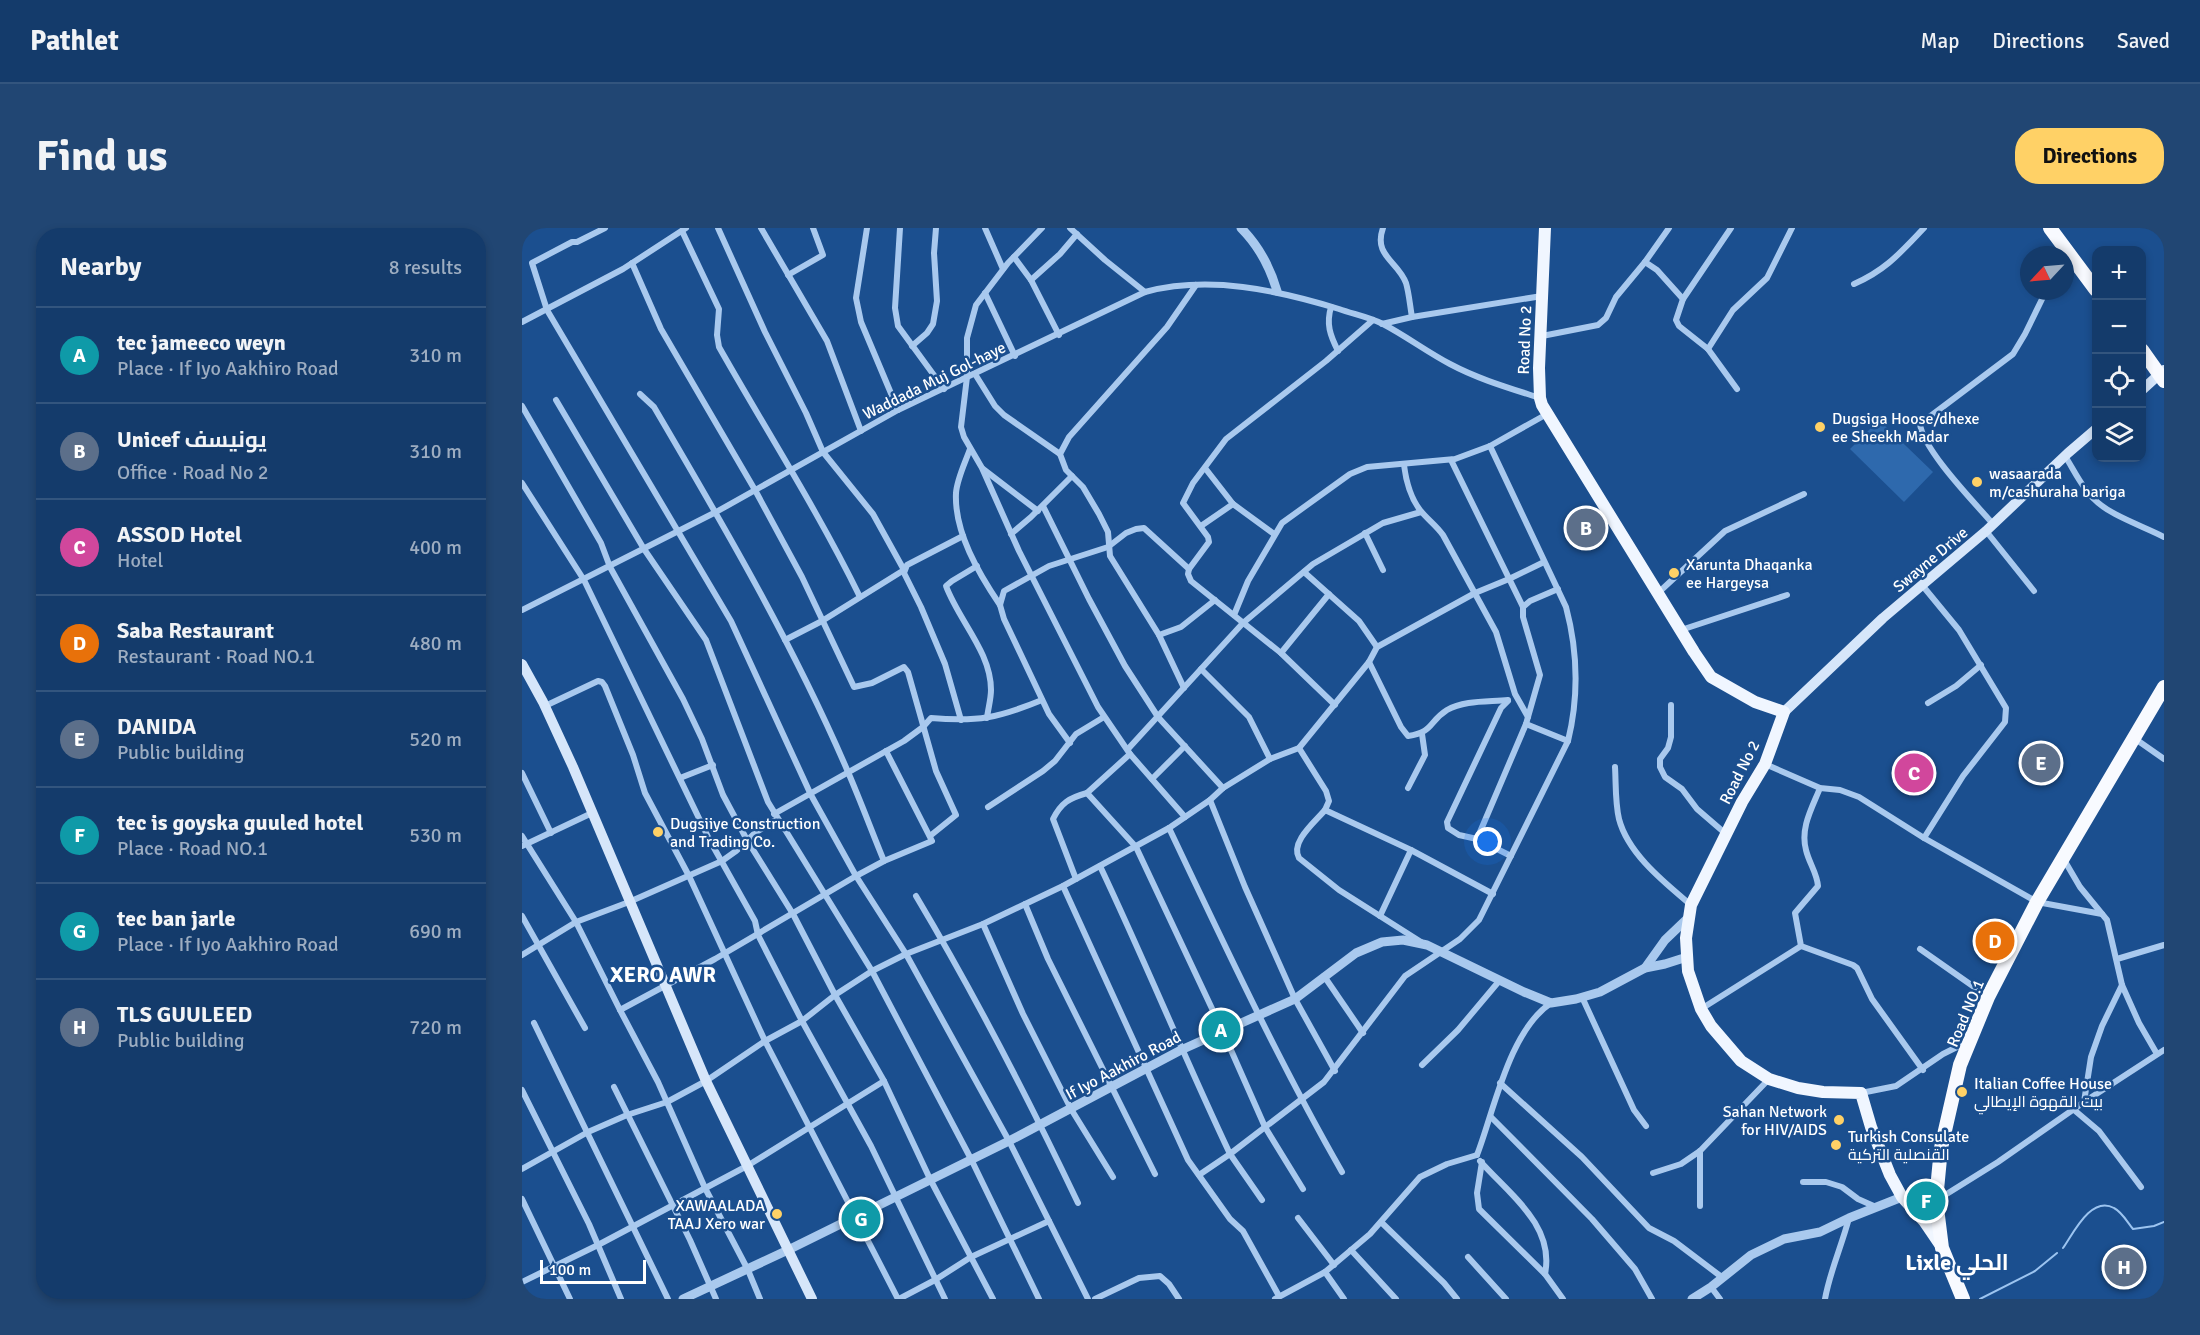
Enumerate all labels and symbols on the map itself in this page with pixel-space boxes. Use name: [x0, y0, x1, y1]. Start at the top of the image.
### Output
north arrow: [2020, 246, 2074, 300]
street label: Road No 2: [1514, 305, 1536, 375]
street label: Waddada Muj Gol-haye: [860, 338, 1009, 424]
place label: Dugsiga Hoose/dhexe ee Sheekh Madar: [1832, 409, 1979, 447]
marker: Dugsiga Hoose/dhexe ee Sheekh Madar: [1813, 420, 1827, 434]
place label: wasaarada m/cashuraha bariga: [1989, 464, 2126, 502]
marker: wasaarada m/cashuraha bariga: [1970, 475, 1984, 489]
pin: B: [1566, 506, 1606, 550]
street label: Swayne Drive: [1889, 523, 1972, 597]
place label: Xarunta Dhaqanka ee Hargeysa: [1686, 555, 1813, 593]
marker: Xarunta Dhaqanka ee Hargeysa: [1667, 566, 1681, 580]
street label: Road No 2: [1715, 737, 1764, 808]
pin: E: [2022, 740, 2060, 786]
pin: C: [1894, 750, 1934, 796]
place label: Dugsiiye Construction and Trading Co.: [670, 814, 820, 852]
marker: Dugsiiye Construction and Trading Co.: [651, 825, 665, 839]
your location: [1473, 827, 1502, 856]
pin: D: [1976, 918, 2014, 964]
district label: XERO AWR: [610, 961, 716, 988]
street label: Road NO.1: [1943, 977, 1989, 1050]
pin: A: [1202, 1008, 1240, 1052]
street label: If Iyo Aakhiro Road: [1062, 1027, 1185, 1105]
place label: Italian Coffee House بيت القهوة الإيطالي: [1974, 1074, 2112, 1115]
marker: Italian Coffee House بيت القهوة الإيطالي: [1955, 1085, 1969, 1099]
place label: Sahan Network for HIV/AIDS: [1723, 1102, 1827, 1140]
marker: Sahan Network for HIV/AIDS: [1832, 1113, 1846, 1127]
place label: Turkish Consulate القنصلية التركية: [1848, 1127, 1969, 1165]
marker: Turkish Consulate القنصلية التركية: [1829, 1138, 1843, 1152]
pin: F: [1906, 1178, 1946, 1224]
place label: XAWAALADA TAAJ Xero war: [668, 1196, 765, 1234]
pin: G: [842, 1196, 880, 1242]
marker: XAWAALADA TAAJ Xero war: [770, 1207, 784, 1221]
pin: H: [2104, 1244, 2144, 1290]
district label: Lixle الحلي: [1905, 1249, 2009, 1280]
scale bar: [540, 1257, 646, 1284]

